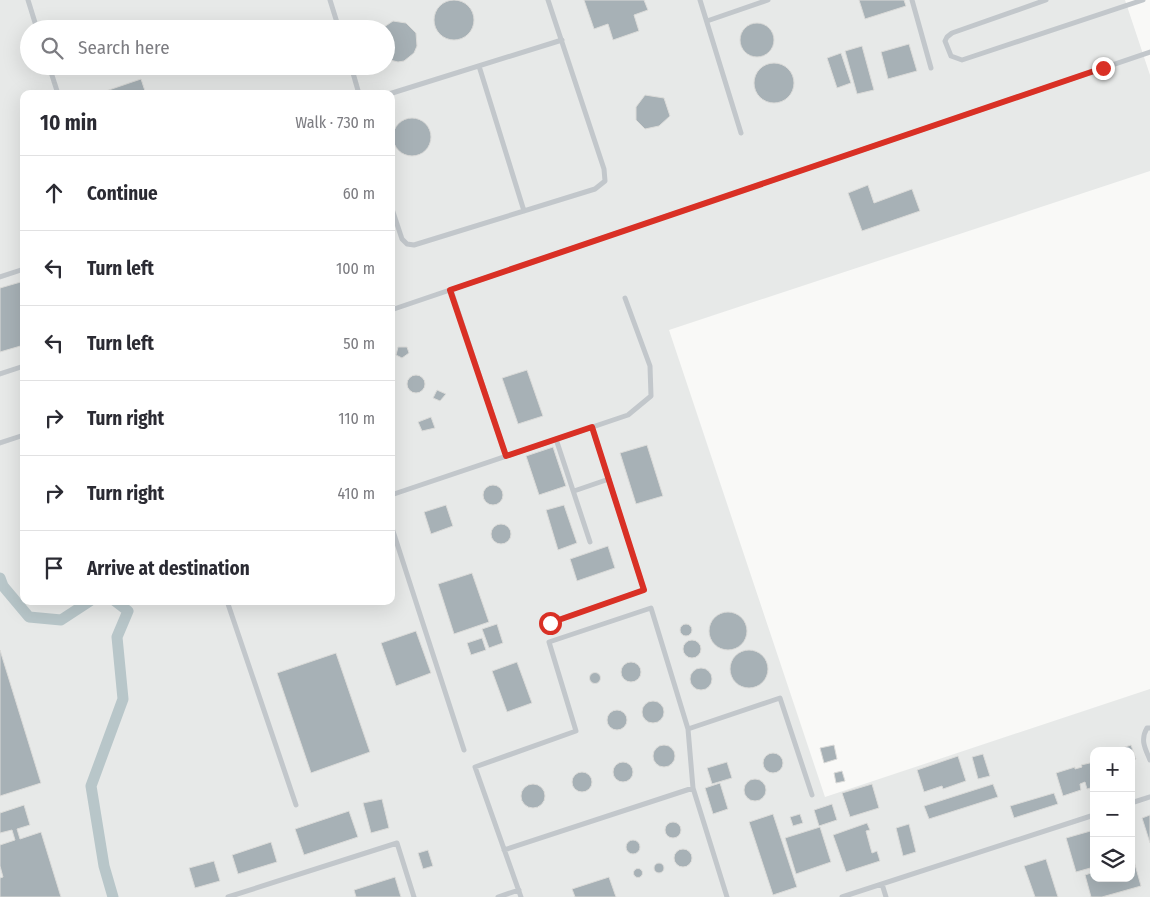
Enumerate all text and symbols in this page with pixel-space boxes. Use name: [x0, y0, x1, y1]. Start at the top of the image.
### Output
search box: [20, 20, 395, 75]
icon: search: [38, 34, 66, 62]
text: Search here: [78, 36, 170, 59]
route end: [1092, 57, 1115, 80]
text: 10 min: [40, 110, 97, 136]
text: Walk · 730 m: [295, 113, 375, 132]
icon: ahead: [40, 179, 68, 207]
text: Continue: [87, 182, 158, 205]
text: 60 m: [343, 184, 375, 203]
icon: left: [40, 254, 68, 282]
text: Turn left: [87, 257, 154, 280]
text: 100 m: [336, 259, 375, 278]
icon: left: [40, 329, 68, 357]
text: Turn left: [87, 332, 154, 355]
text: 50 m: [343, 334, 375, 353]
icon: right: [40, 404, 68, 432]
text: Turn right: [87, 407, 164, 430]
text: 110 m: [338, 409, 375, 428]
icon: right: [40, 479, 68, 507]
text: Turn right: [87, 482, 164, 505]
text: 410 m: [337, 484, 375, 503]
icon: arrive: [40, 554, 68, 582]
text: Arrive at destination: [87, 557, 250, 580]
route start: [539, 612, 562, 635]
map controls: [1090, 747, 1135, 882]
button: +: [1090, 747, 1135, 792]
button: −: [1090, 792, 1135, 837]
button: layers: [1090, 837, 1135, 882]

